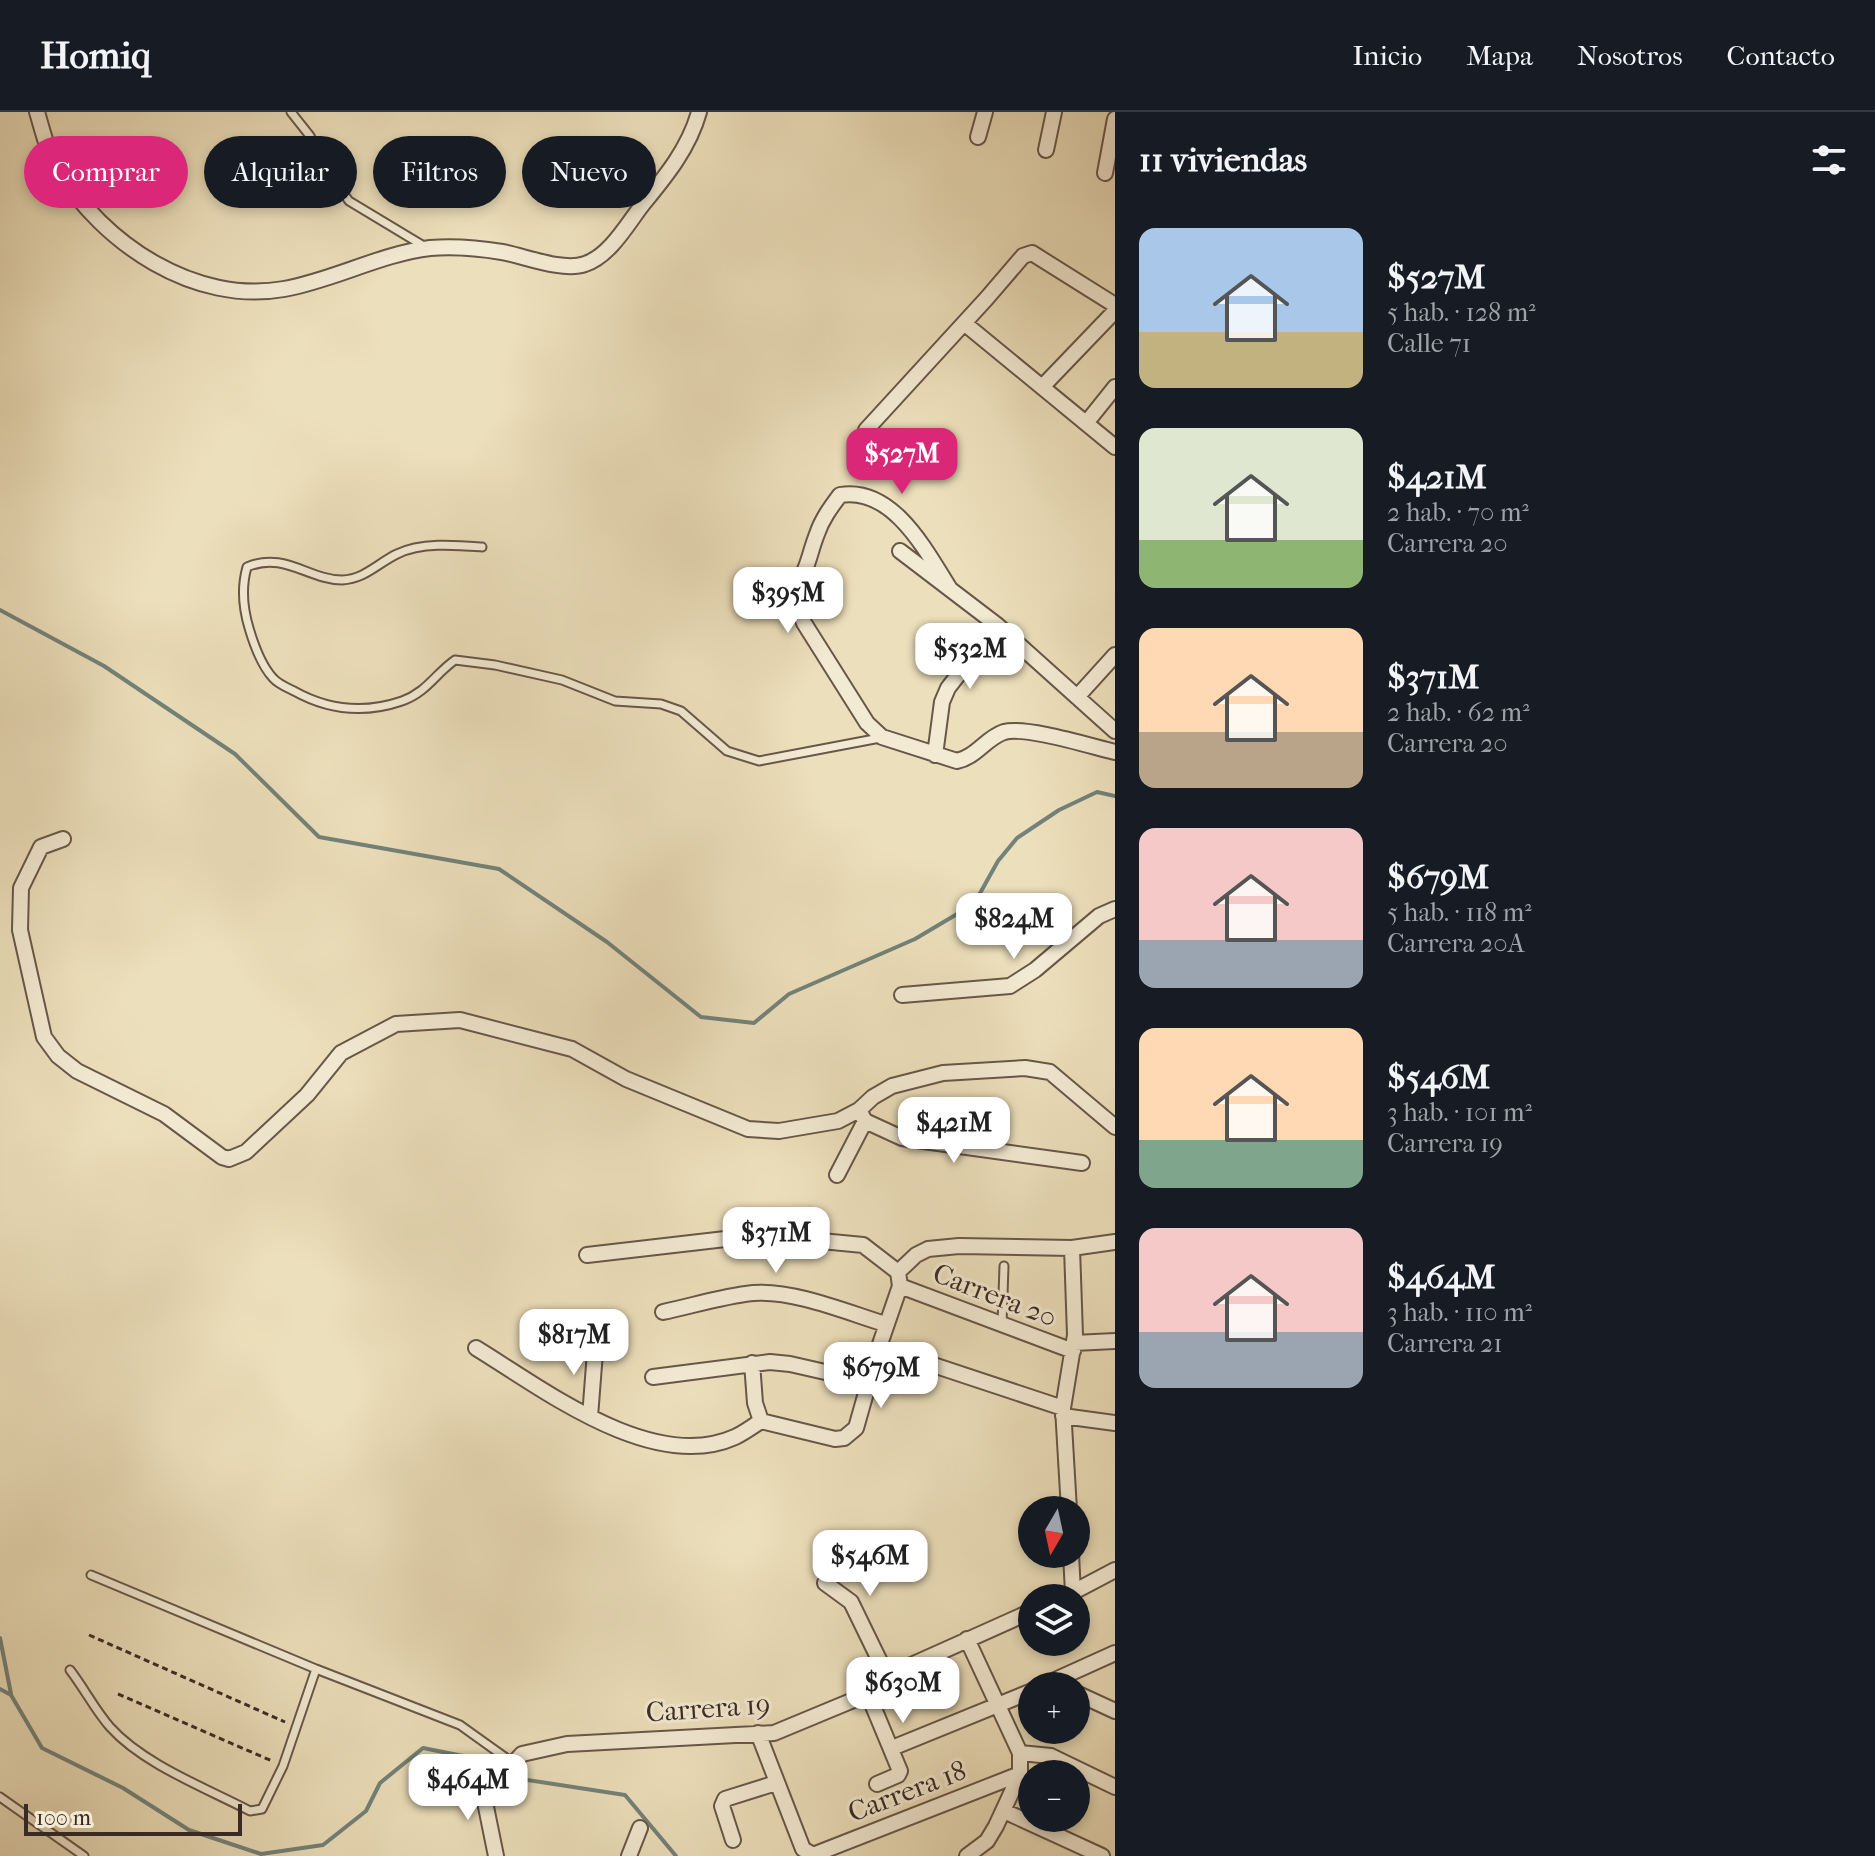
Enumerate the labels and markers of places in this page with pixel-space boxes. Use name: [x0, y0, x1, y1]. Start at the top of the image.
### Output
pin: $527M: [846, 428, 958, 496]
pin: $395M: [732, 567, 844, 635]
pin: $532M: [914, 623, 1026, 691]
pin: $824M: [958, 893, 1070, 961]
pin: $421M: [898, 1097, 1010, 1165]
pin: $371M: [720, 1207, 832, 1275]
pin: $817M: [518, 1309, 630, 1377]
pin: $679M: [825, 1342, 937, 1410]
pin: $546M: [814, 1530, 926, 1598]
pin: $630M: [847, 1657, 959, 1725]
pin: $464M: [412, 1754, 524, 1822]

